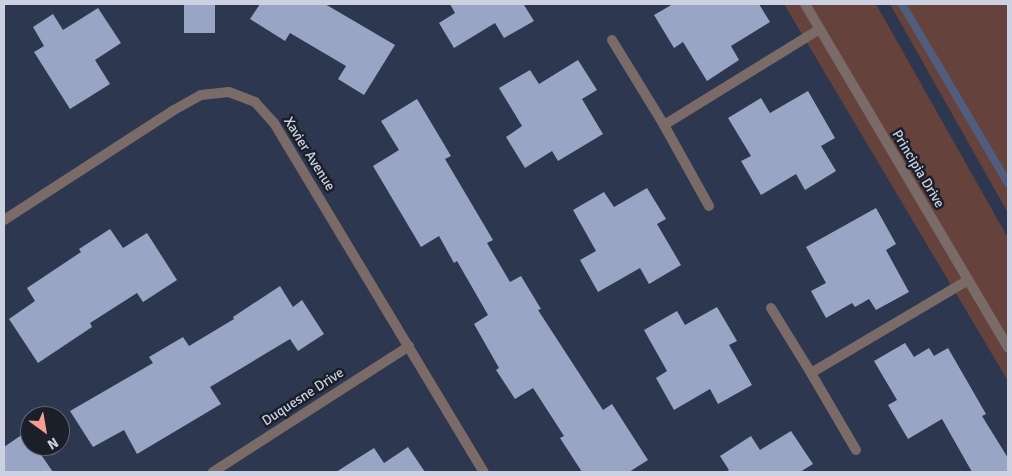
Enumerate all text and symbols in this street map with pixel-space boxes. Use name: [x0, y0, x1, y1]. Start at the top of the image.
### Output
street label: Xavier Avenue: [280, 114, 338, 194]
street label: Principia Drive: [888, 127, 948, 211]
street label: Duquesne Drive: [259, 364, 347, 430]
north arrow: [20, 406, 70, 456]
text: N: [44, 434, 61, 453]

